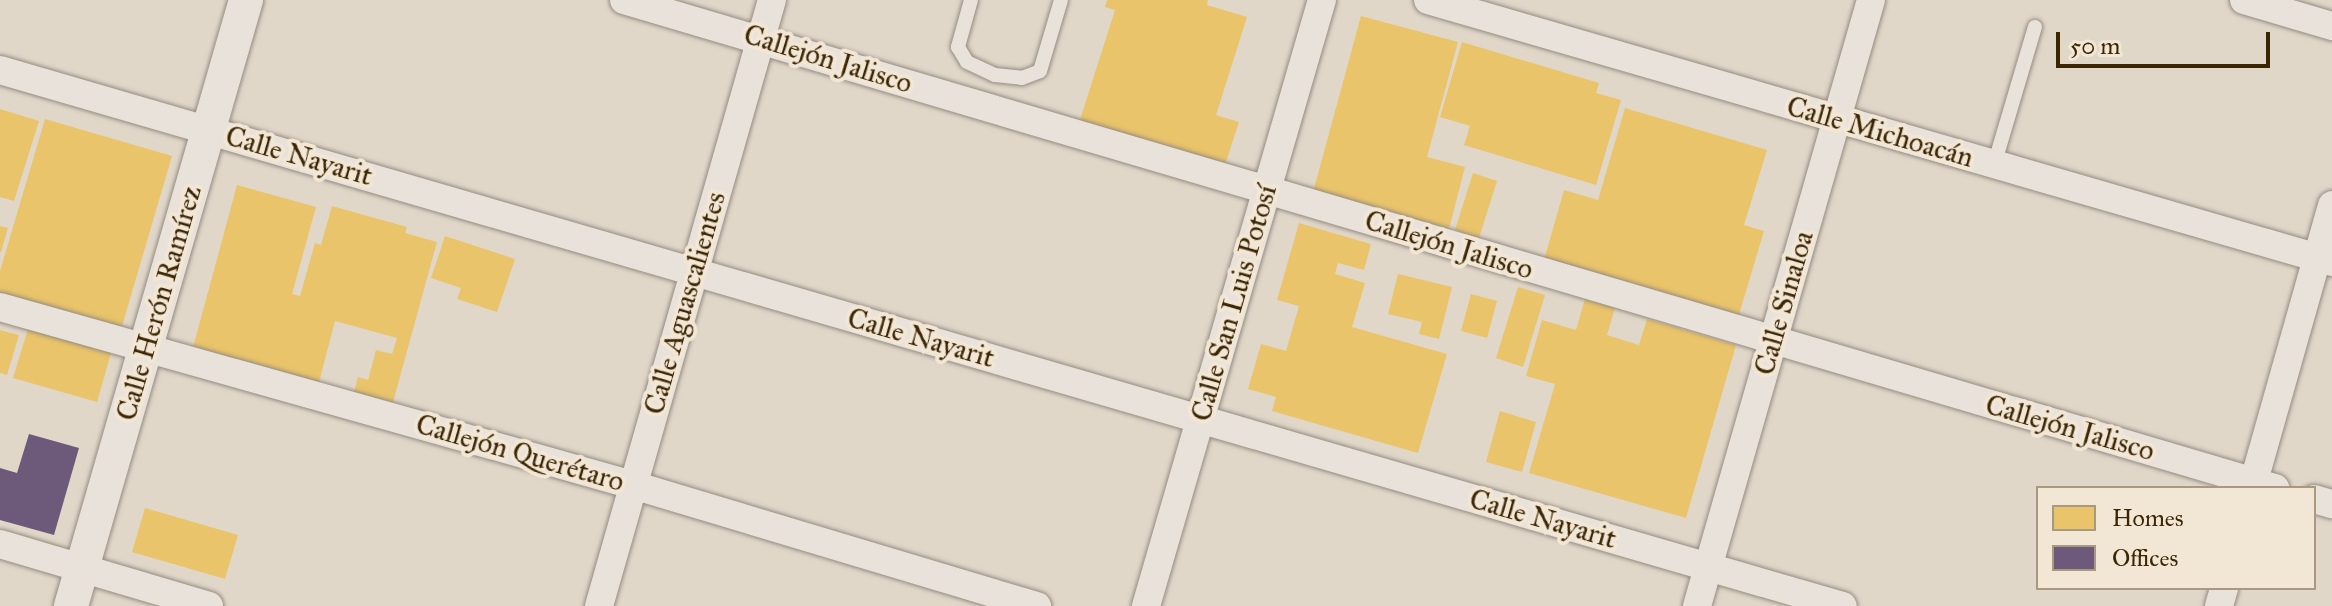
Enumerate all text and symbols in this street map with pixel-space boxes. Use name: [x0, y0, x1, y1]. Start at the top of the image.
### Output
scale bar: [2060, 16, 2274, 66]
street label: Callejón Jalisco: [740, 17, 916, 101]
text: 50 m: [2070, 31, 2120, 61]
street label: Calle Michoacán: [1783, 89, 1977, 175]
street label: Calle Nayarit: [222, 119, 376, 193]
street label: Calle San Luis Potosí: [1184, 181, 1284, 425]
street label: Calle Herón Ramírez: [109, 182, 209, 424]
street label: Calle Aguascalientes: [637, 188, 733, 418]
street label: Callejón Jalisco: [1361, 203, 1537, 287]
street label: Calle Sinaloa: [1747, 227, 1821, 379]
street label: Calle Nayarit: [844, 301, 998, 375]
street label: Callejón Jalisco: [1982, 388, 2158, 468]
street label: Callejón Querétaro: [412, 407, 628, 499]
street label: Calle Nayarit: [1466, 482, 1620, 556]
legend: [2036, 486, 2316, 590]
text: Homes: [2112, 503, 2184, 533]
text: Offices: [2112, 543, 2178, 573]

